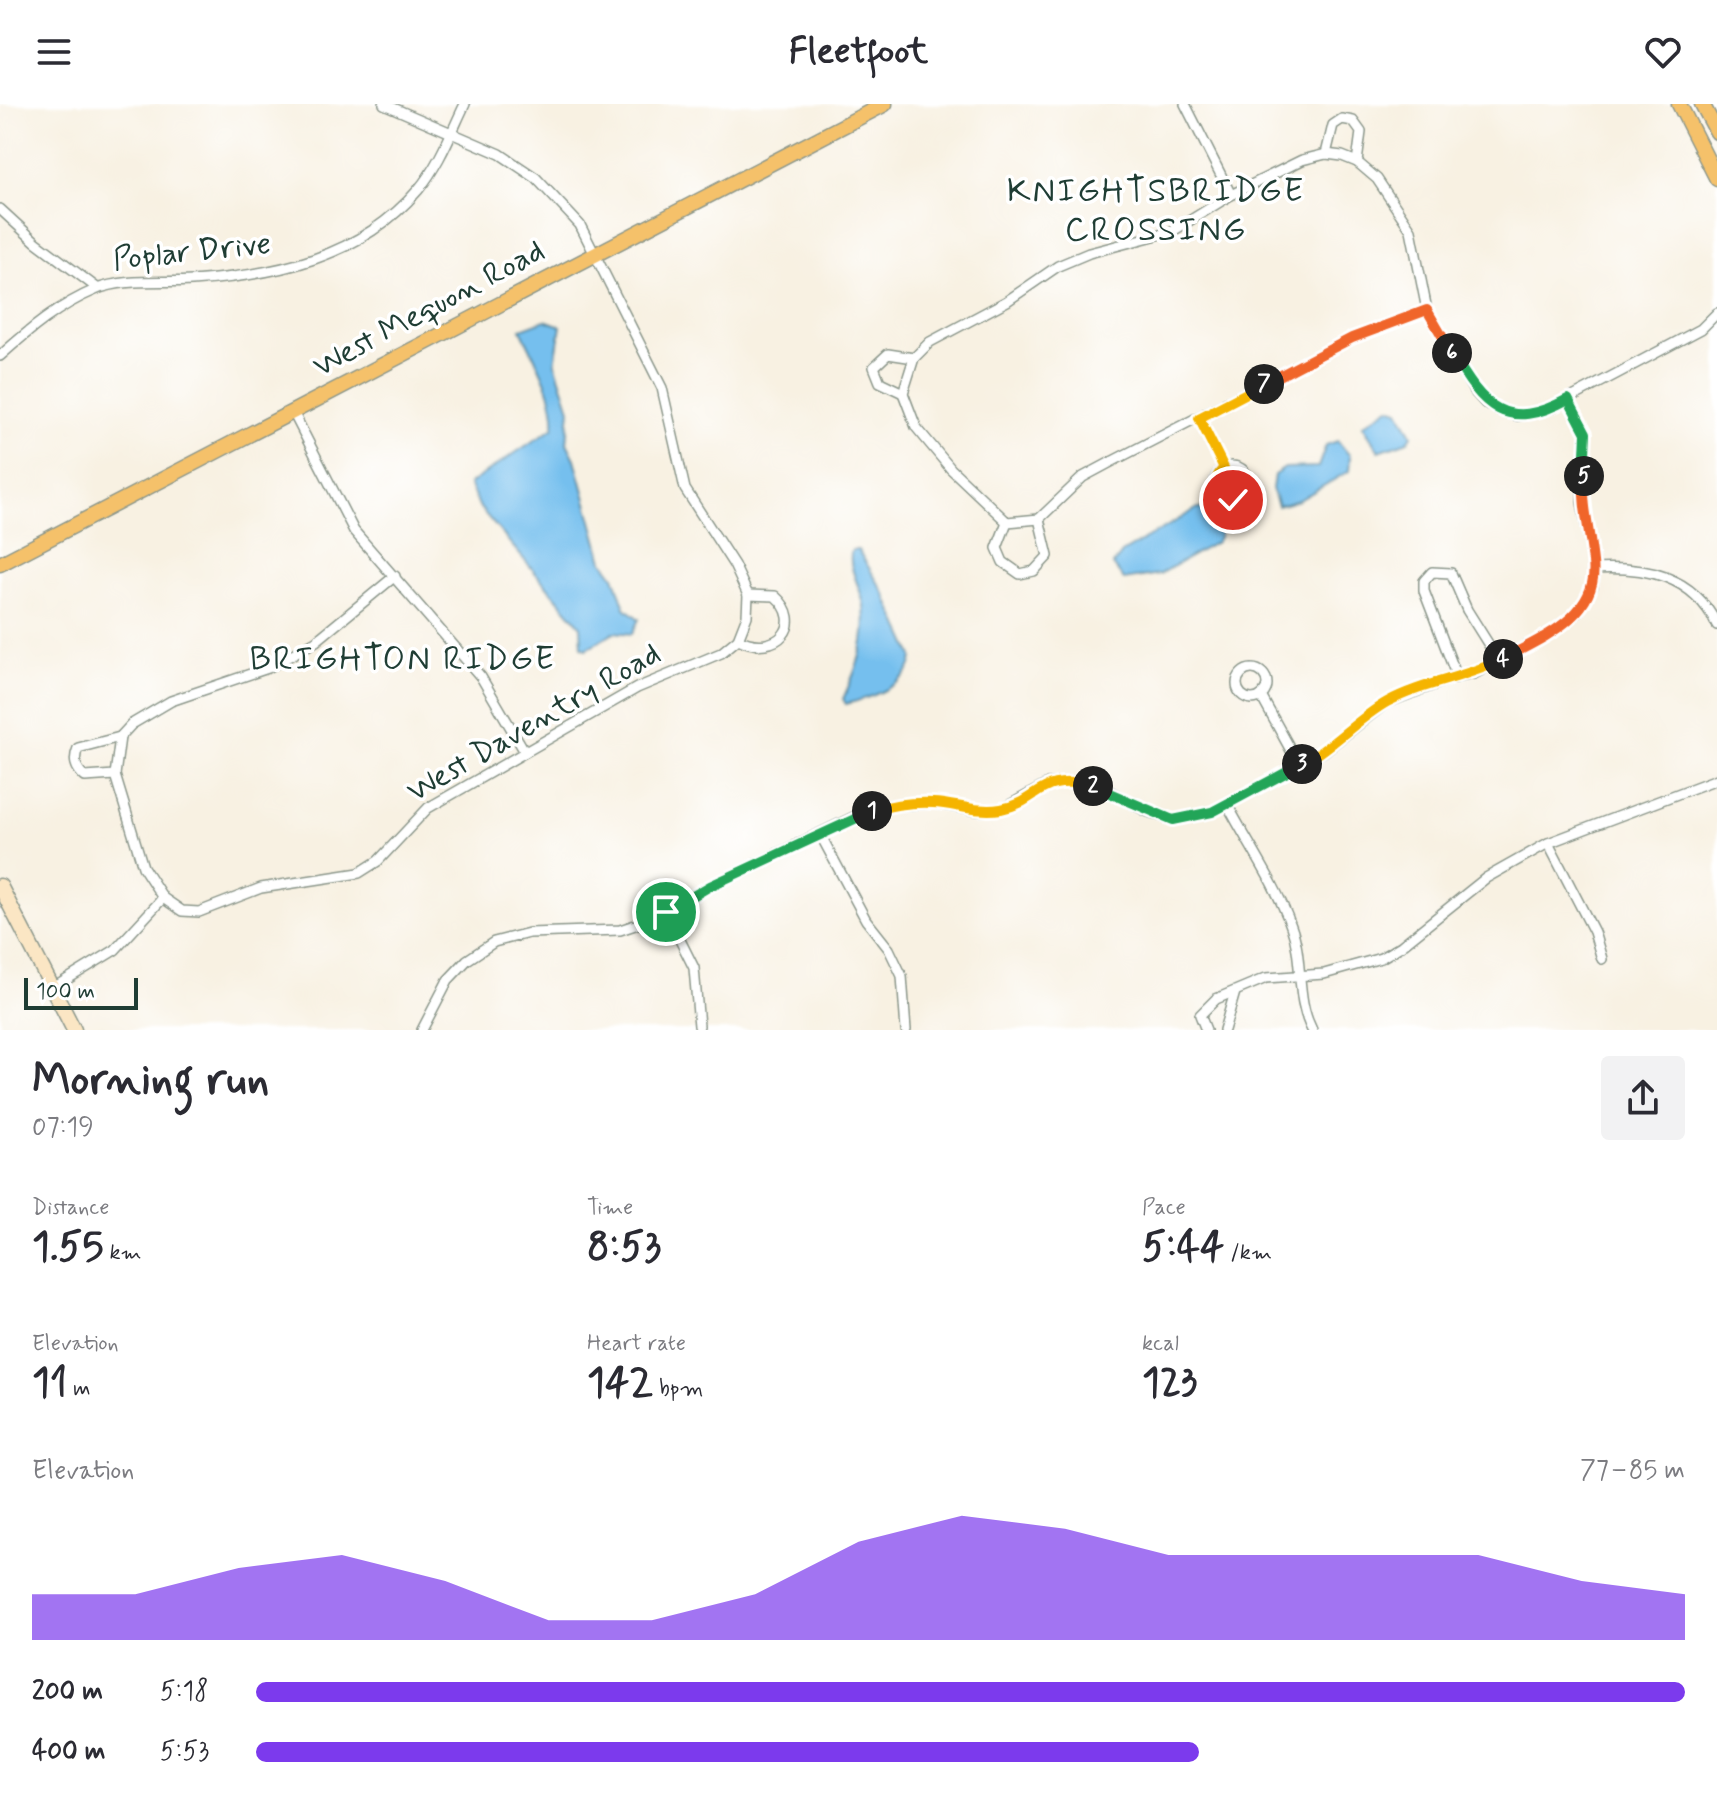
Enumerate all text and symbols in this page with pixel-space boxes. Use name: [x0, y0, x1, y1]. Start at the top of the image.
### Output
text: Fleetfoot: [789, 29, 928, 76]
icon: menu: [32, 30, 76, 74]
icon: heart: [1641, 30, 1685, 74]
district label: KNIGHTSBRIDGE CROSSING: [1007, 169, 1305, 253]
street label: Poplar Drive: [111, 223, 273, 281]
street label: West Mequon Road: [306, 230, 552, 388]
pin: 6: [1432, 333, 1472, 373]
text: 6: [1446, 339, 1458, 367]
pin: 7: [1244, 364, 1284, 404]
text: 7: [1257, 370, 1271, 398]
pin: 5: [1564, 456, 1604, 496]
text: 5: [1577, 462, 1591, 490]
pin: [1199, 466, 1267, 534]
icon: check: [1211, 478, 1255, 522]
street label: West Daventry Road: [399, 633, 669, 813]
district label: BRIGHTON RIDGE: [250, 637, 556, 682]
pin: 4: [1483, 639, 1523, 679]
text: 4: [1497, 645, 1509, 673]
pin: 3: [1282, 744, 1322, 784]
text: 3: [1297, 750, 1307, 778]
pin: 2: [1073, 766, 1113, 806]
text: 2: [1088, 772, 1098, 800]
pin: 1: [852, 791, 892, 831]
text: 1: [867, 797, 877, 825]
pin: [632, 878, 700, 946]
icon: arrive: [644, 890, 688, 934]
scale bar: [24, 974, 138, 1010]
text: 100 m: [36, 978, 95, 1006]
text: Morning run: [32, 1052, 269, 1110]
button: share: [1601, 1056, 1685, 1140]
text: 07:19: [32, 1111, 94, 1145]
text: Distance: [32, 1194, 109, 1222]
text: Time: [587, 1194, 633, 1222]
text: Pace: [1142, 1194, 1186, 1222]
text: 1.55: [32, 1222, 104, 1274]
text: 8:53: [587, 1222, 661, 1274]
text: 5:44: [1142, 1222, 1224, 1274]
text: km: [104, 1239, 142, 1267]
text: /km: [1224, 1239, 1272, 1267]
text: Elevation: [32, 1330, 119, 1358]
text: Heart rate: [587, 1330, 686, 1358]
text: kcal: [1142, 1330, 1179, 1358]
text: 11: [32, 1358, 67, 1410]
text: 142: [587, 1358, 653, 1410]
text: 123: [1142, 1358, 1197, 1410]
text: m: [67, 1375, 91, 1403]
text: bpm: [653, 1375, 703, 1403]
text: Elevation: [32, 1454, 134, 1488]
text: 77–85 m: [1580, 1454, 1685, 1488]
text: 200 m: [32, 1675, 103, 1709]
text: 5:18: [160, 1675, 208, 1709]
text: 400 m: [32, 1735, 105, 1769]
text: 5:53: [160, 1735, 209, 1769]

